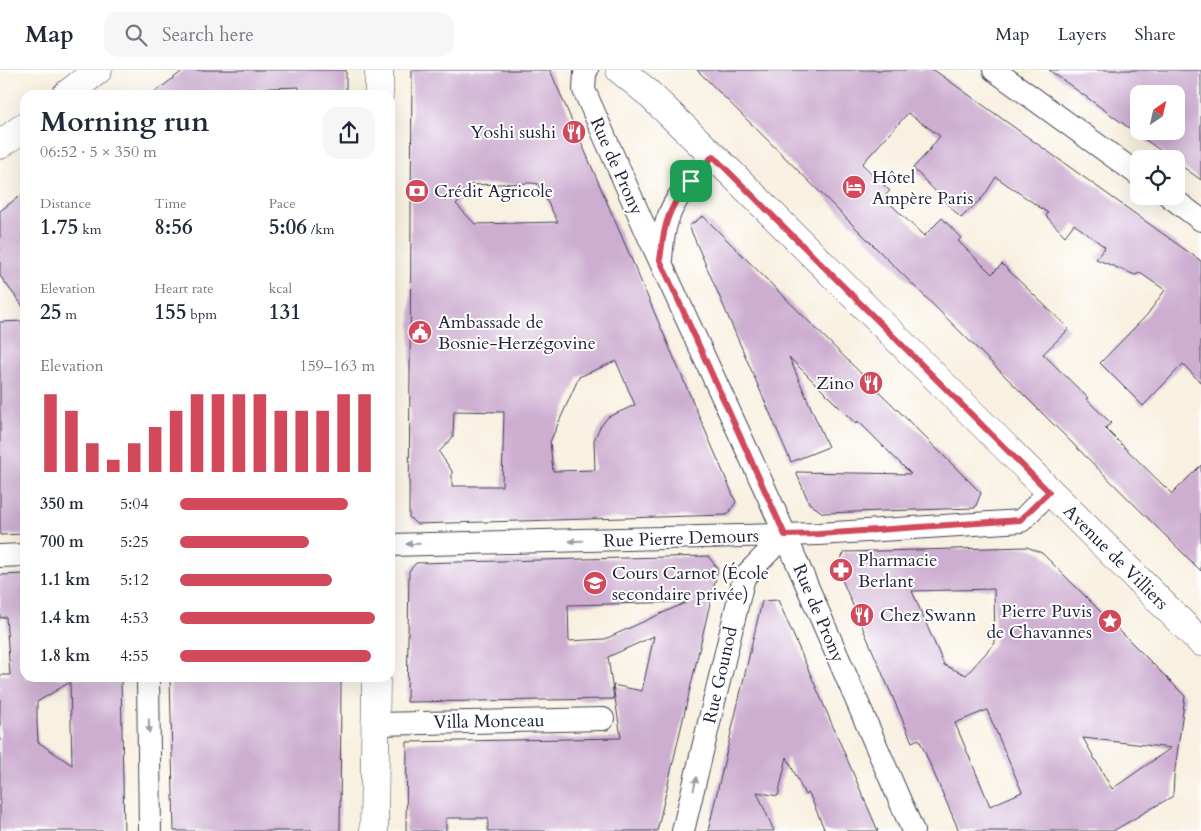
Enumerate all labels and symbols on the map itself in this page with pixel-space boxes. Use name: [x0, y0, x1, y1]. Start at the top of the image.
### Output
north arrow: [1130, 85, 1185, 140]
street label: Rue de Prony: [584, 113, 649, 220]
restaurant icon: Yoshi sushi: [561, 119, 587, 145]
place label: Yoshi sushi: [470, 120, 556, 145]
pin: [670, 160, 712, 202]
place label: Hôtel Ampère Paris: [872, 165, 973, 211]
hotel icon: Hôtel Ampère Paris: [841, 174, 867, 200]
bank icon: Crédit Agricole: [404, 178, 430, 204]
place label: Crédit Agricole: [434, 179, 553, 204]
place label: Ambassade de Bosnie-Herzégovine: [438, 310, 596, 356]
public building icon: Ambassade de Bosnie-Herzégovine: [407, 319, 433, 345]
restaurant icon: Zino: [858, 370, 884, 396]
place label: Zino: [816, 371, 854, 396]
street label: Avenue de Villiers: [1058, 499, 1174, 615]
street label: Rue Pierre Demours: [603, 523, 759, 554]
one-way arrow: [567, 537, 583, 545]
one-way arrow: [405, 541, 421, 549]
place label: Pharmacie Berlant: [858, 548, 937, 594]
pharmacy icon: Pharmacie Berlant: [828, 557, 854, 583]
street label: Rue de Prony: [787, 560, 851, 667]
place label: Cours Carnot (École secondaire privée): [612, 561, 769, 607]
school or university icon: Cours Carnot (École secondaire privée): [582, 570, 608, 596]
place label: Pierre Puvis de Chavannes: [986, 599, 1092, 645]
restaurant icon: Chez Swann: [849, 602, 875, 628]
place label: Chez Swann: [880, 603, 977, 628]
place icon: Pierre Puvis de Chavannes: [1097, 608, 1123, 634]
street label: Rue Gounod: [697, 624, 744, 726]
street label: Villa Monceau: [433, 708, 545, 735]
one-way arrow: [145, 718, 153, 734]
one-way arrow: [691, 776, 699, 791]

